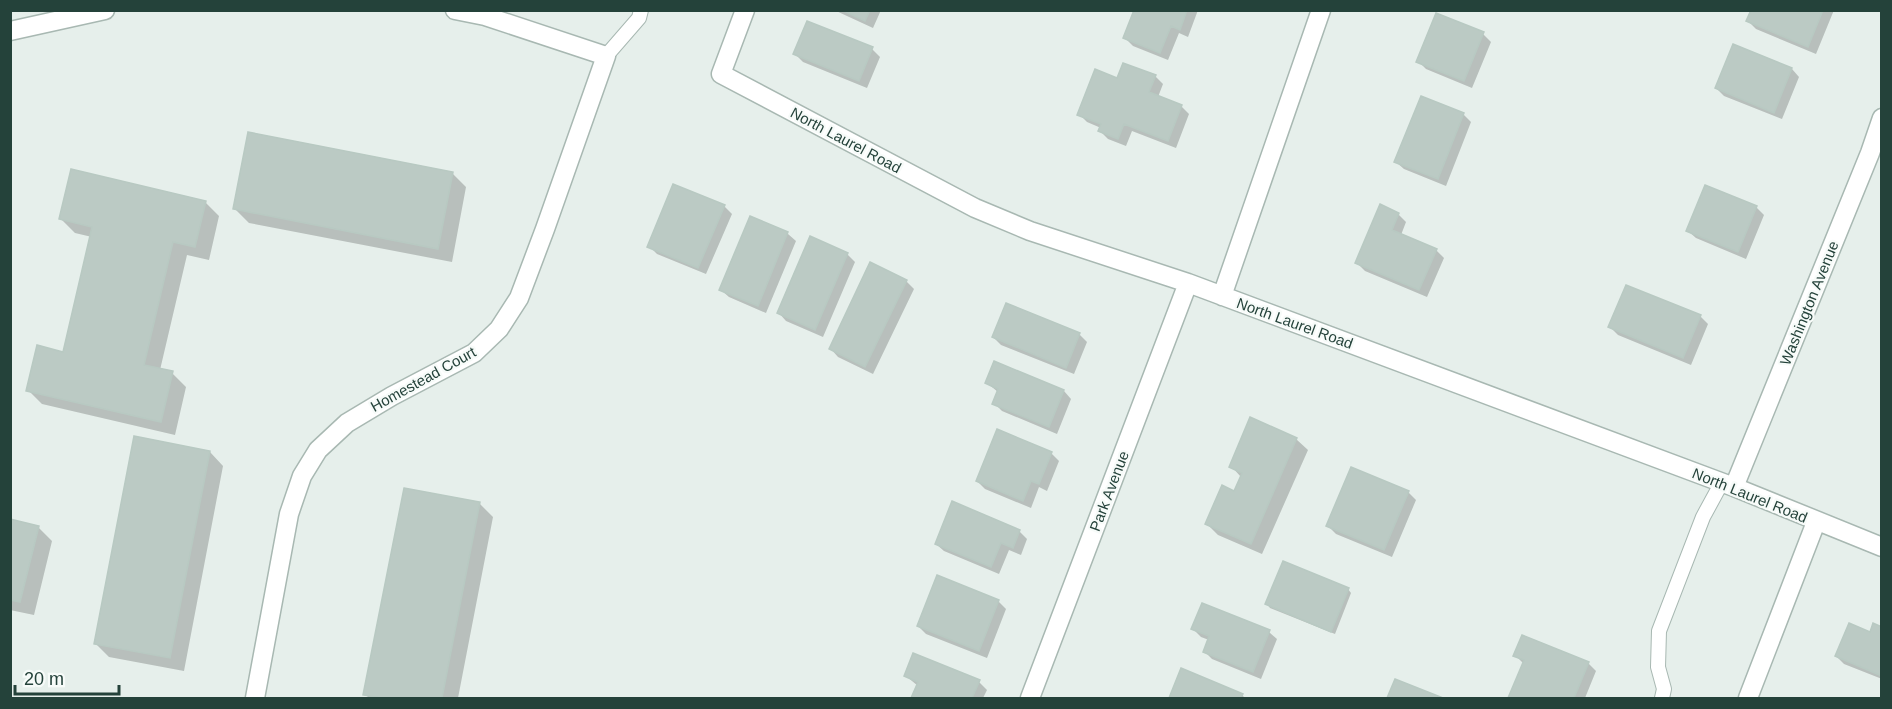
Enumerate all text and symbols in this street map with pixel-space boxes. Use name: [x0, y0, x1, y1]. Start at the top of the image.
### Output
street label: North Laurel Road: [788, 104, 904, 176]
street label: Washington Avenue: [1776, 238, 1842, 368]
street label: North Laurel Road: [1234, 294, 1356, 352]
street label: Homestead Court: [367, 343, 479, 415]
street label: Park Avenue: [1086, 448, 1132, 534]
street label: North Laurel Road: [1690, 464, 1810, 526]
scale bar: [15, 658, 118, 696]
text: 20 m: [24, 669, 64, 689]

